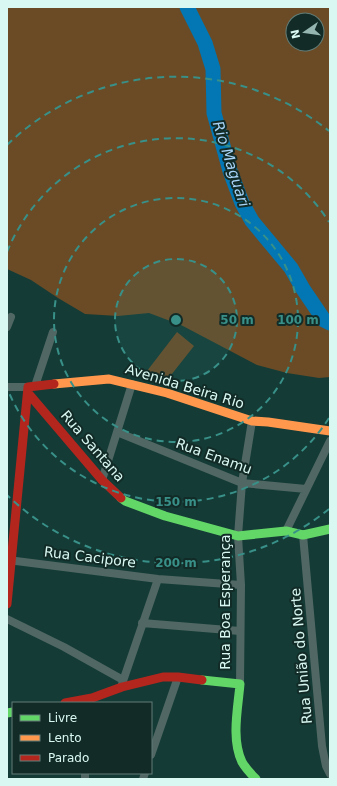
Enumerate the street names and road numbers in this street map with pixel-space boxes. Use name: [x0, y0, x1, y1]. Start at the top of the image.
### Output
street label: Avenida Beira Rio: [124, 360, 246, 412]
street label: Rua Santana: [58, 407, 128, 485]
street label: Rua Enamu: [174, 435, 254, 477]
street label: Rua Boa Esperança: [217, 534, 233, 670]
street label: Rua Cacipore: [43, 543, 137, 571]
street label: Rua União do Norte: [287, 587, 315, 725]

